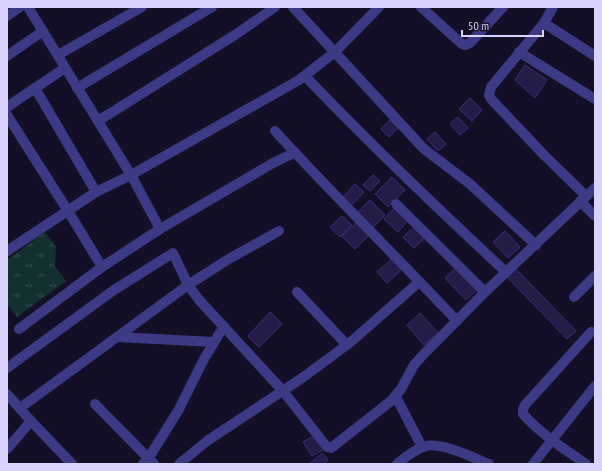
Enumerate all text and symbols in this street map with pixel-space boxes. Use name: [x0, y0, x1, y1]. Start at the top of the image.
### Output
scale bar: [462, 12, 543, 38]
text: 50 m: [468, 18, 489, 33]

